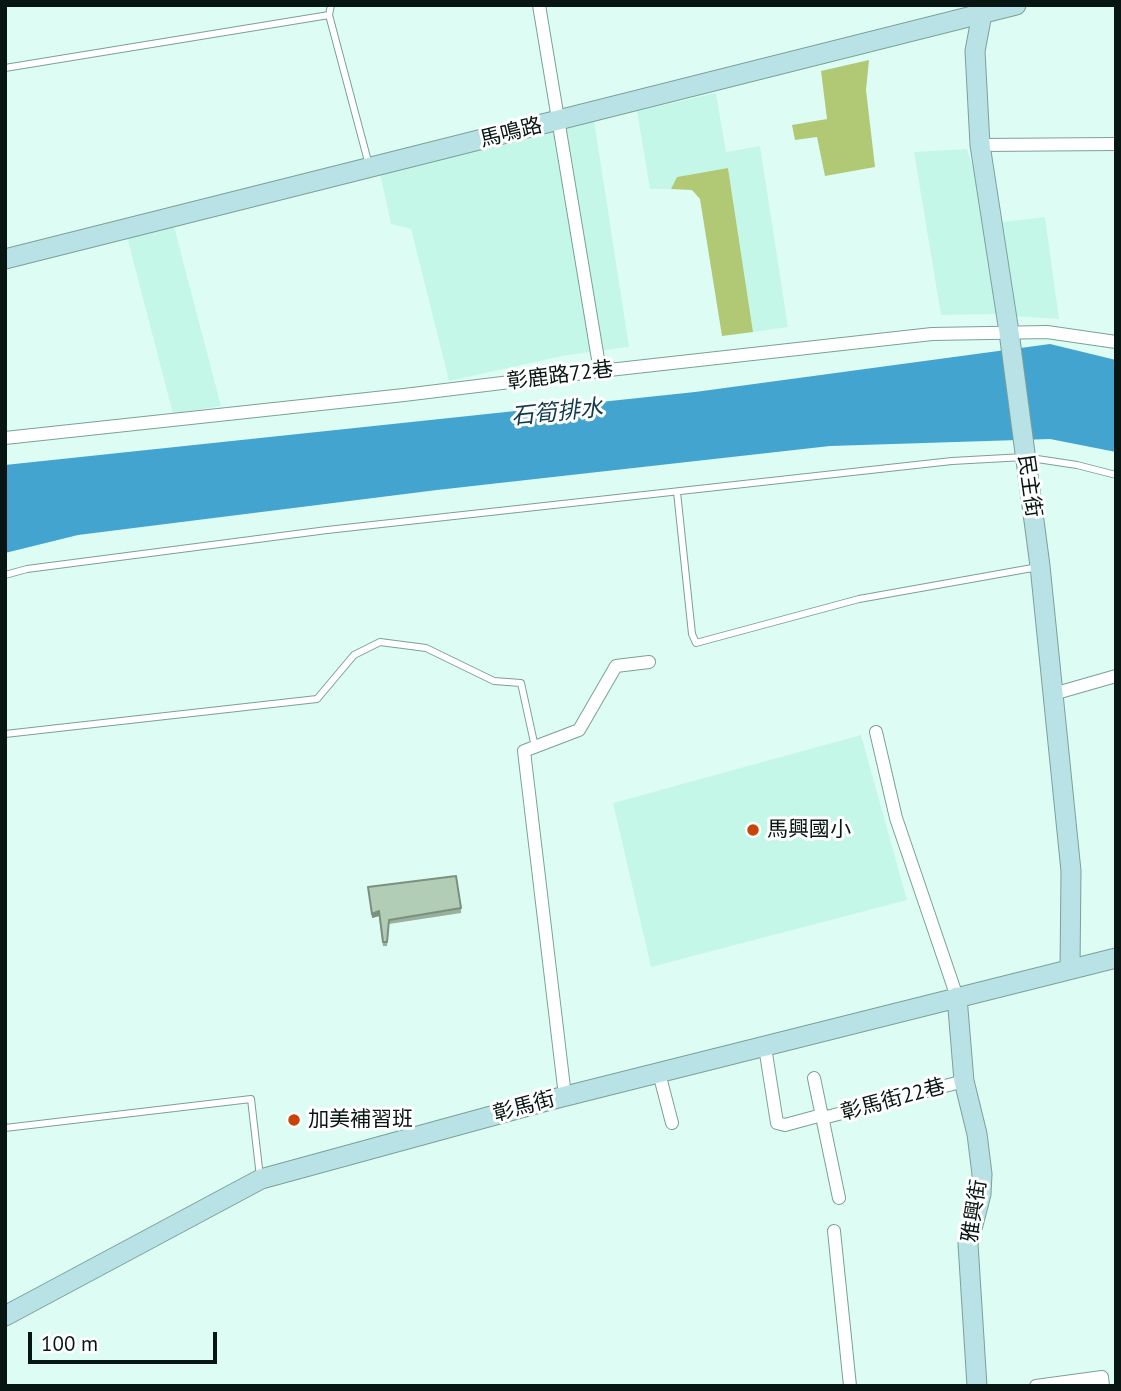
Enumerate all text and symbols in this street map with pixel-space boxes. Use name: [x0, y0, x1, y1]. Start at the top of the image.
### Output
street label: 馬鳴路: [477, 113, 545, 153]
street label: 彰鹿路72巷: [505, 357, 615, 395]
water label: 石筍排水: [510, 394, 604, 432]
street label: 民主街: [1012, 453, 1046, 519]
place label: 馬興國小: [767, 817, 851, 843]
marker: 馬興國小: [745, 822, 761, 838]
street label: 彰馬街22巷: [838, 1074, 948, 1126]
street label: 彰馬街: [490, 1087, 558, 1127]
place label: 加美補習班: [308, 1107, 413, 1133]
marker: 加美補習班: [286, 1112, 302, 1128]
street label: 雅興街: [958, 1178, 992, 1244]
scale bar: [32, 1318, 220, 1362]
text: 100 m: [41, 1330, 98, 1357]

